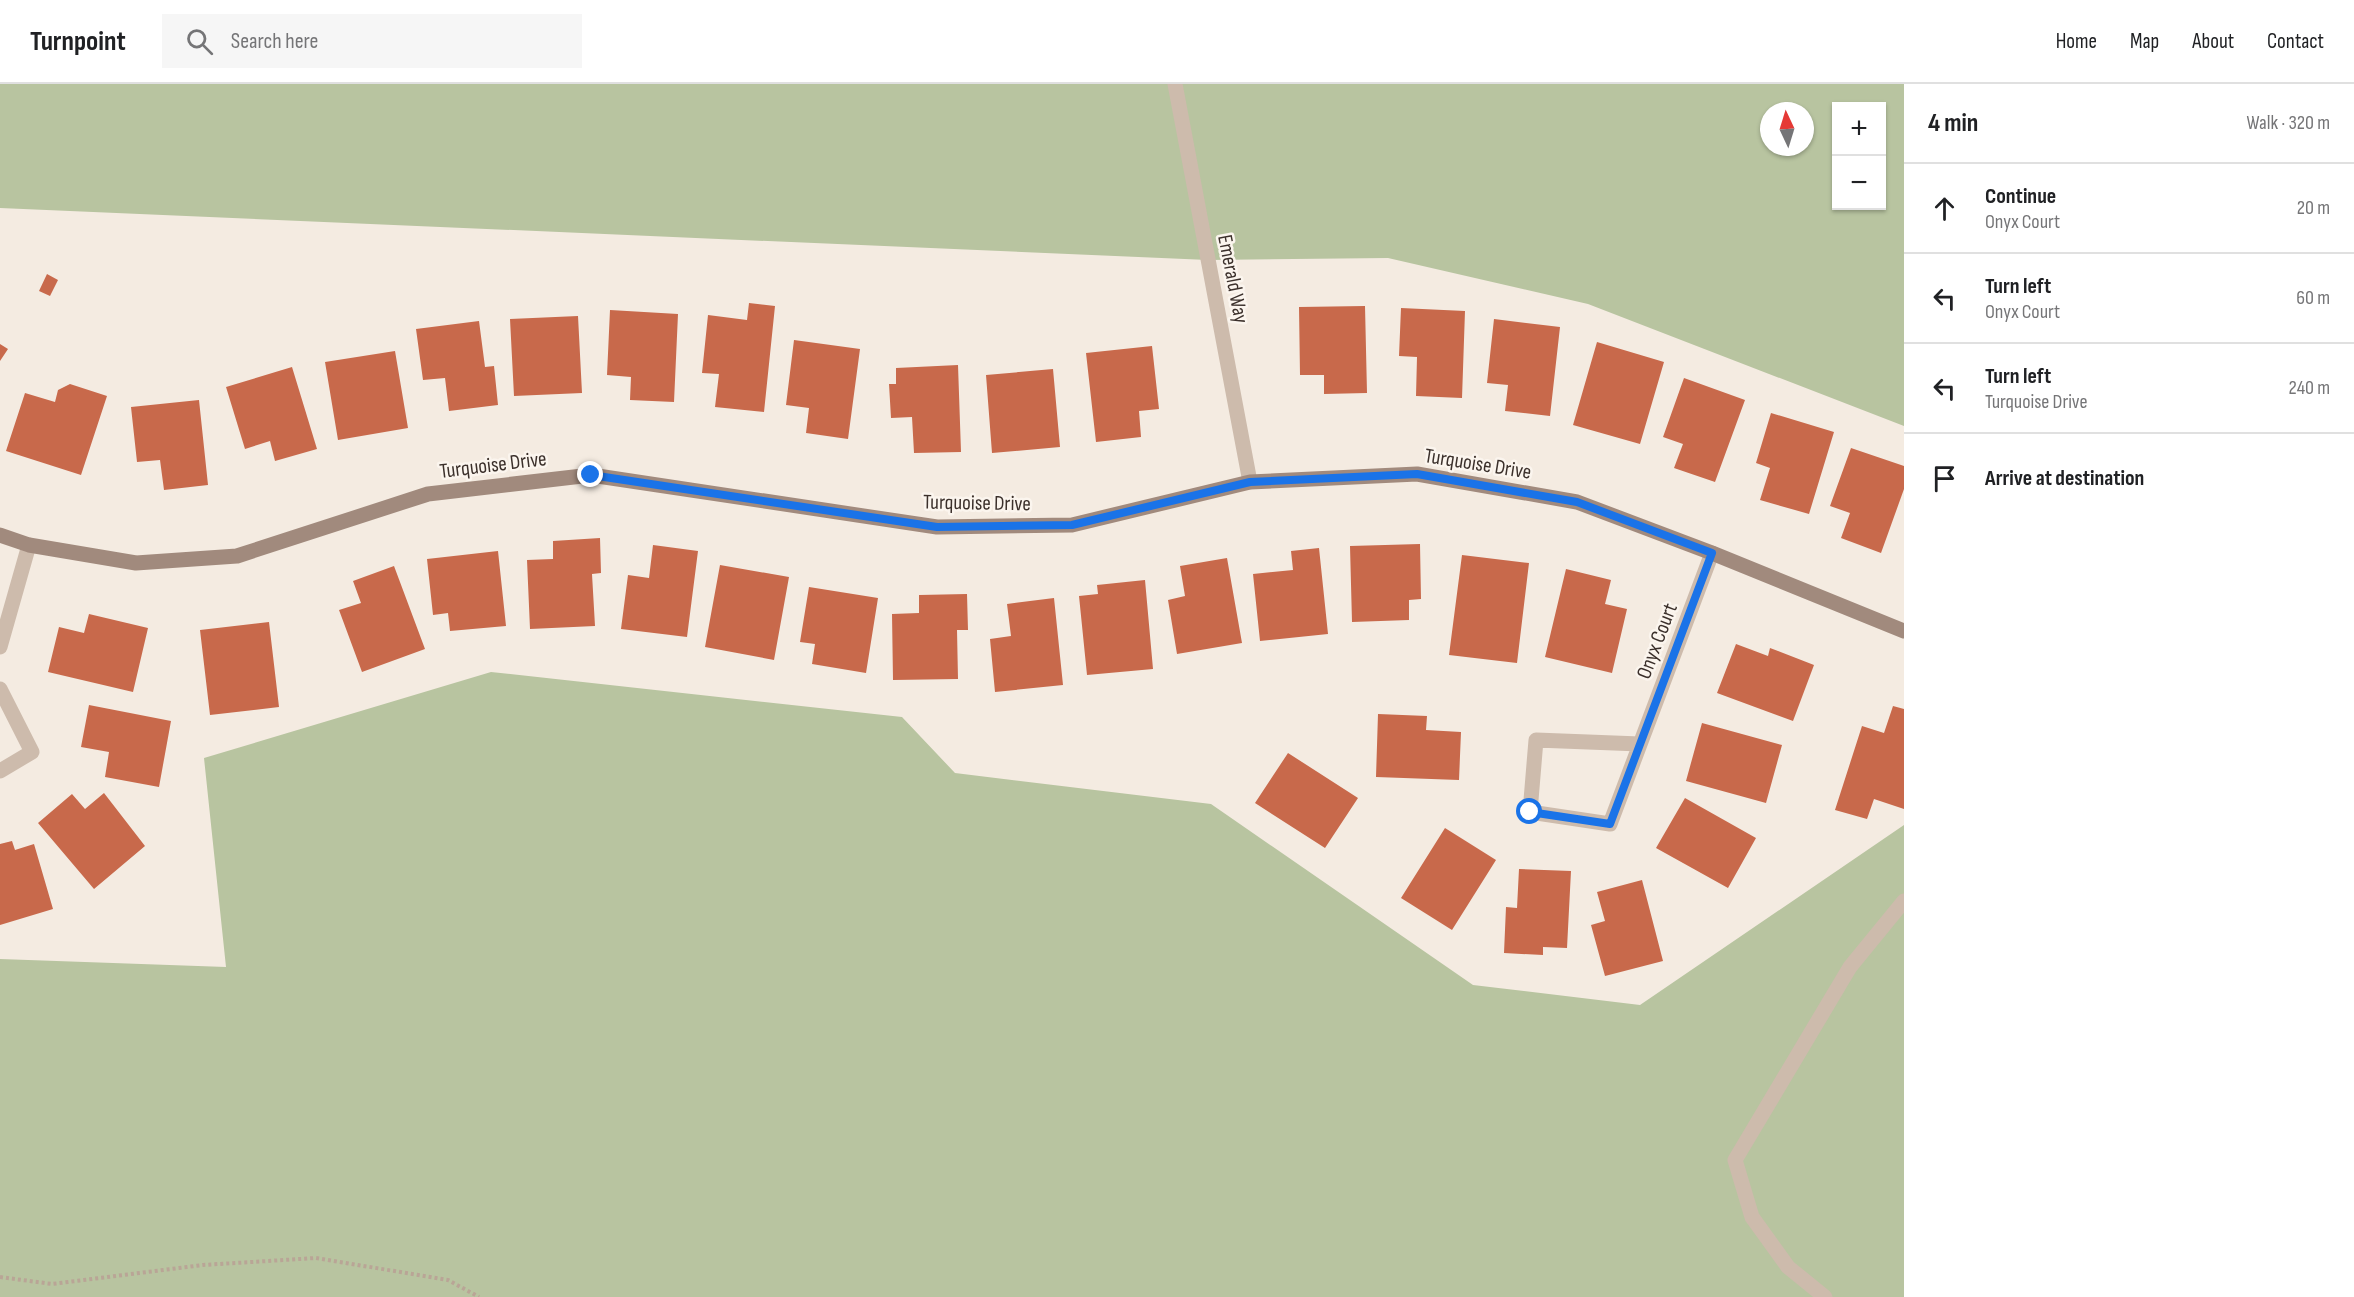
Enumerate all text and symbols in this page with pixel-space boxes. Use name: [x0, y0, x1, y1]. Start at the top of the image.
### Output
search box: [162, 14, 582, 68]
text: Turnpoint: [30, 25, 126, 58]
icon: search: [183, 25, 216, 58]
text: Search here: [231, 28, 318, 55]
text: Home: [2056, 29, 2097, 54]
text: Map: [2130, 29, 2159, 54]
text: About: [2192, 29, 2234, 54]
text: Contact: [2267, 29, 2324, 54]
north arrow: [1760, 102, 1814, 156]
map controls: [1832, 102, 1886, 210]
button: +: [1832, 102, 1886, 156]
text: 4 min: [1928, 108, 1978, 139]
text: Walk · 320 m: [2247, 111, 2330, 135]
button: −: [1832, 156, 1886, 210]
text: Continue: [1985, 183, 2056, 210]
icon: ahead: [1928, 192, 1961, 225]
text: 20 m: [2297, 196, 2330, 220]
text: Onyx Court: [1985, 210, 2060, 234]
street label: Emerald Way: [1212, 233, 1254, 325]
text: Turn left: [1985, 273, 2051, 300]
icon: left: [1928, 282, 1961, 315]
text: 60 m: [2296, 286, 2330, 310]
text: Onyx Court: [1985, 300, 2060, 324]
text: Turn left: [1985, 363, 2051, 390]
icon: left: [1928, 372, 1961, 405]
text: 240 m: [2289, 376, 2330, 400]
text: Turquoise Drive: [1985, 390, 2087, 414]
street label: Turquoise Drive: [1423, 443, 1533, 485]
street label: Turquoise Drive: [438, 446, 548, 484]
route end: [577, 461, 603, 487]
icon: arrive: [1928, 462, 1961, 495]
text: Arrive at destination: [1985, 465, 2144, 492]
street label: Turquoise Drive: [923, 490, 1031, 516]
street label: Onyx Court: [1631, 600, 1683, 682]
route start: [1516, 798, 1542, 824]

